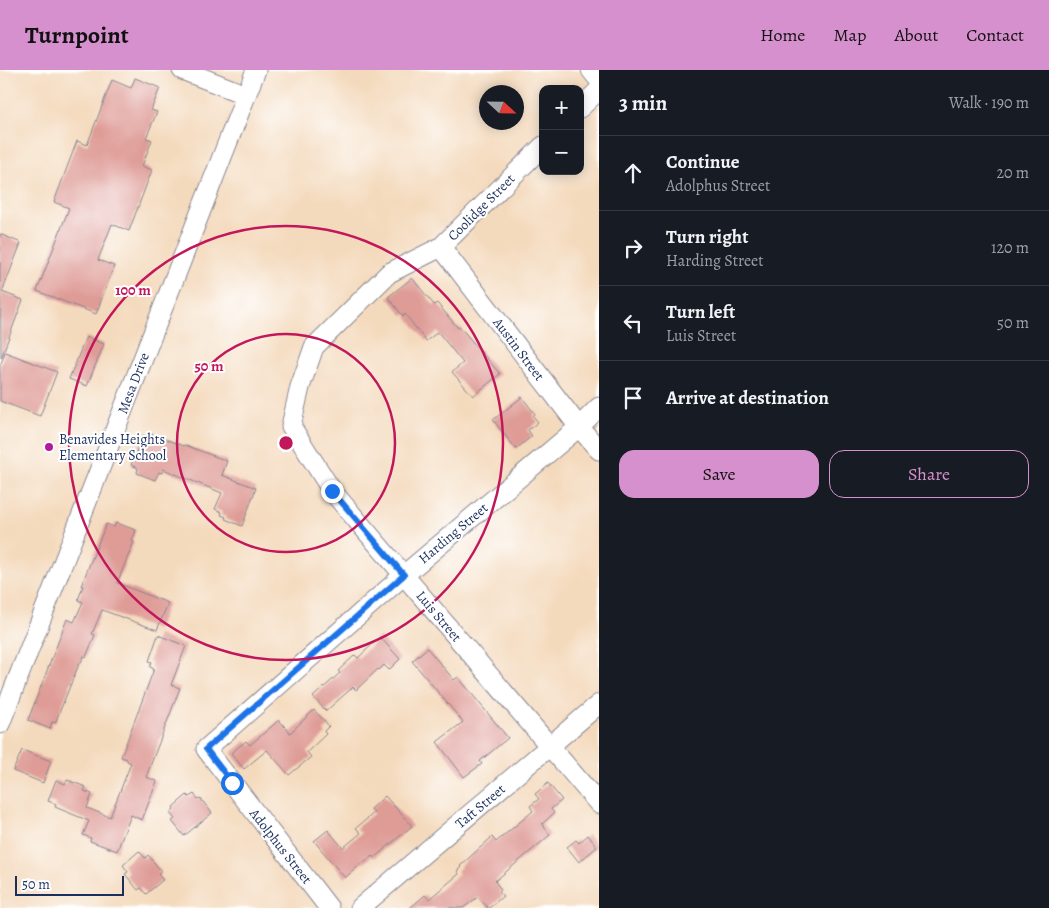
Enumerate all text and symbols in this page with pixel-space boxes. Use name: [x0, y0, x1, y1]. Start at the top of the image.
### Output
text: Turnpoint: [25, 19, 129, 51]
text: Home: [760, 23, 805, 47]
text: Map: [833, 23, 866, 47]
text: About: [894, 23, 938, 47]
text: Contact: [966, 23, 1024, 47]
north arrow: [479, 85, 524, 130]
map controls: [539, 85, 584, 175]
button: +: [539, 85, 584, 130]
text: 3 min: [619, 89, 667, 117]
text: Walk · 190 m: [949, 92, 1029, 114]
button: −: [539, 130, 584, 175]
text: Continue: [666, 149, 740, 175]
icon: ahead: [619, 159, 647, 187]
text: 20 m: [996, 162, 1029, 184]
street label: Coolidge Street: [444, 169, 519, 245]
text: Adolphus Street: [666, 175, 770, 197]
text: Turn right: [666, 224, 748, 250]
icon: right: [619, 234, 647, 262]
text: 120 m: [991, 237, 1029, 259]
text: Harding Street: [666, 250, 764, 272]
text: 100 m: [115, 280, 151, 300]
text: Turn left: [666, 299, 735, 325]
icon: left: [619, 309, 647, 337]
text: 50 m: [997, 312, 1029, 334]
street label: Austin Street: [488, 313, 549, 385]
text: Luis Street: [666, 325, 736, 347]
street label: Mesa Drive: [113, 350, 154, 417]
text: 50 m: [194, 356, 224, 376]
icon: arrive: [619, 384, 647, 412]
text: Arrive at destination: [666, 385, 829, 411]
place label: Benavides Heights Elementary School: [59, 430, 167, 465]
centre of rings: [277, 434, 295, 452]
marker: Benavides Heights Elementary School: [43, 441, 55, 453]
button: Save: [619, 450, 819, 498]
button: Share: [829, 450, 1029, 498]
route end: [321, 480, 344, 503]
street label: Harding Street: [415, 498, 492, 568]
street label: Luis Street: [412, 587, 466, 646]
route start: [221, 772, 244, 795]
street label: Taft Street: [451, 780, 510, 833]
street label: Adolphus Street: [244, 804, 316, 888]
scale bar: [15, 873, 124, 896]
text: 50 m: [22, 875, 50, 894]

